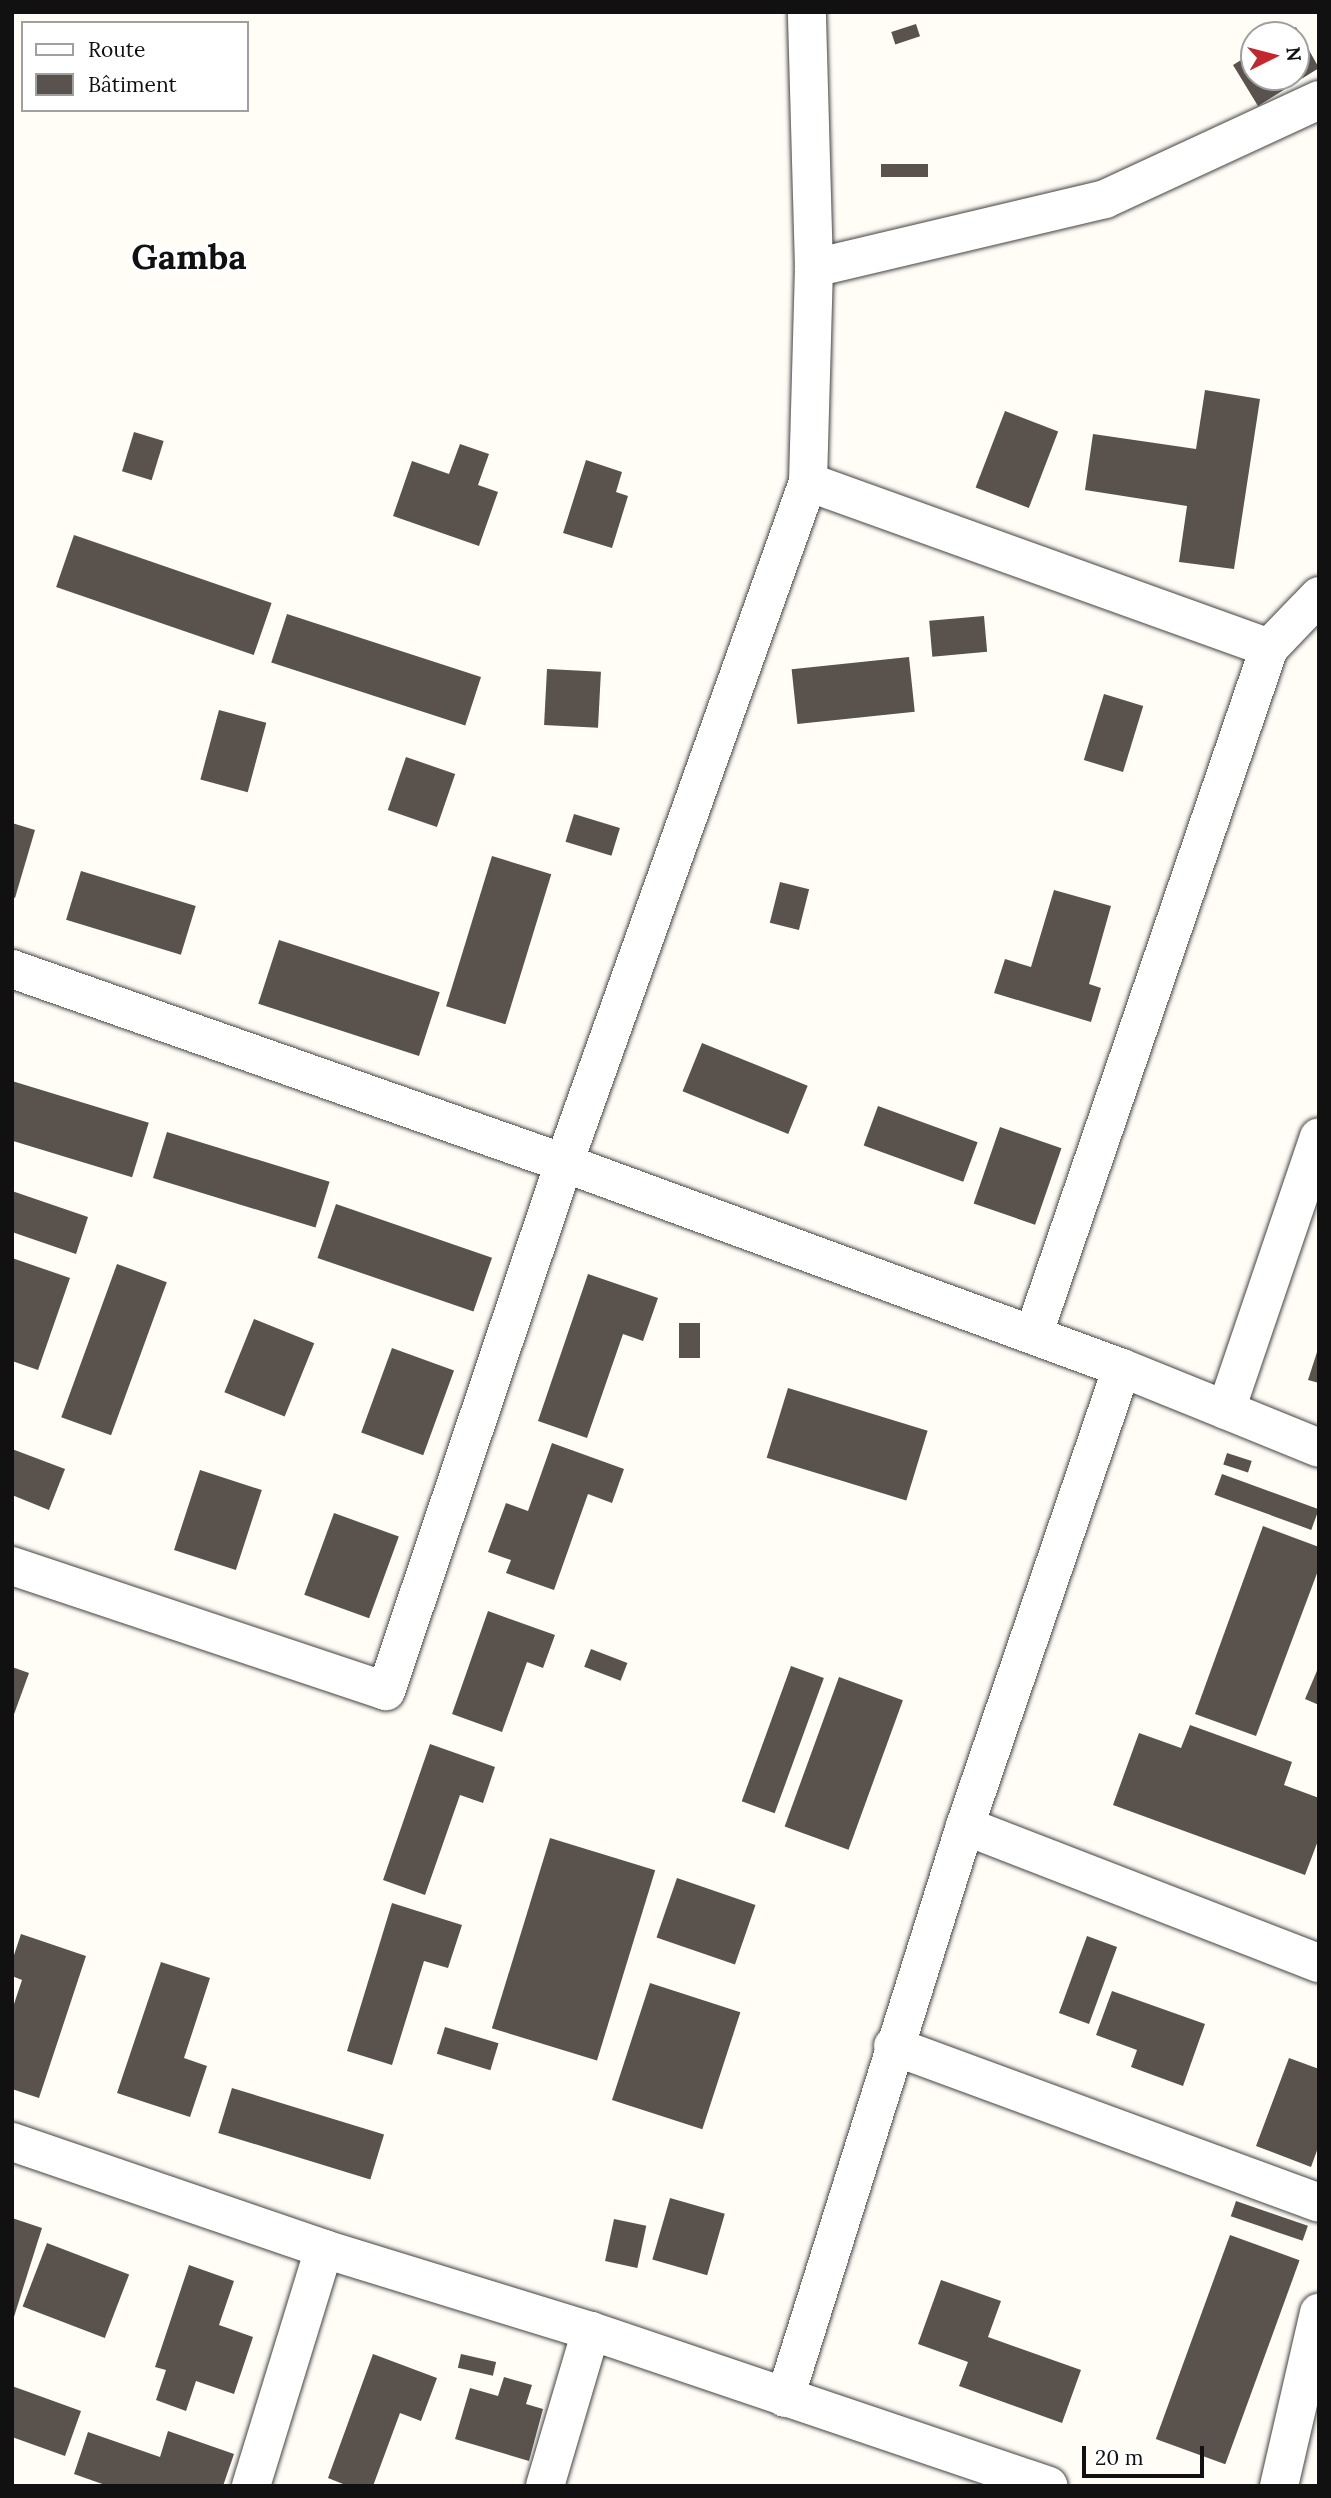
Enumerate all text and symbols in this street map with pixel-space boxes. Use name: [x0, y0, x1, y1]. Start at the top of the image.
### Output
legend: [21, 21, 248, 112]
north arrow: [1240, 21, 1310, 91]
text: Route: [88, 36, 145, 63]
text: N: [1281, 45, 1307, 63]
text: Bâtiment: [88, 71, 177, 98]
district label: Gamba: [131, 236, 247, 278]
scale bar: [1086, 2432, 1208, 2476]
text: 20 m: [1095, 2444, 1144, 2471]

